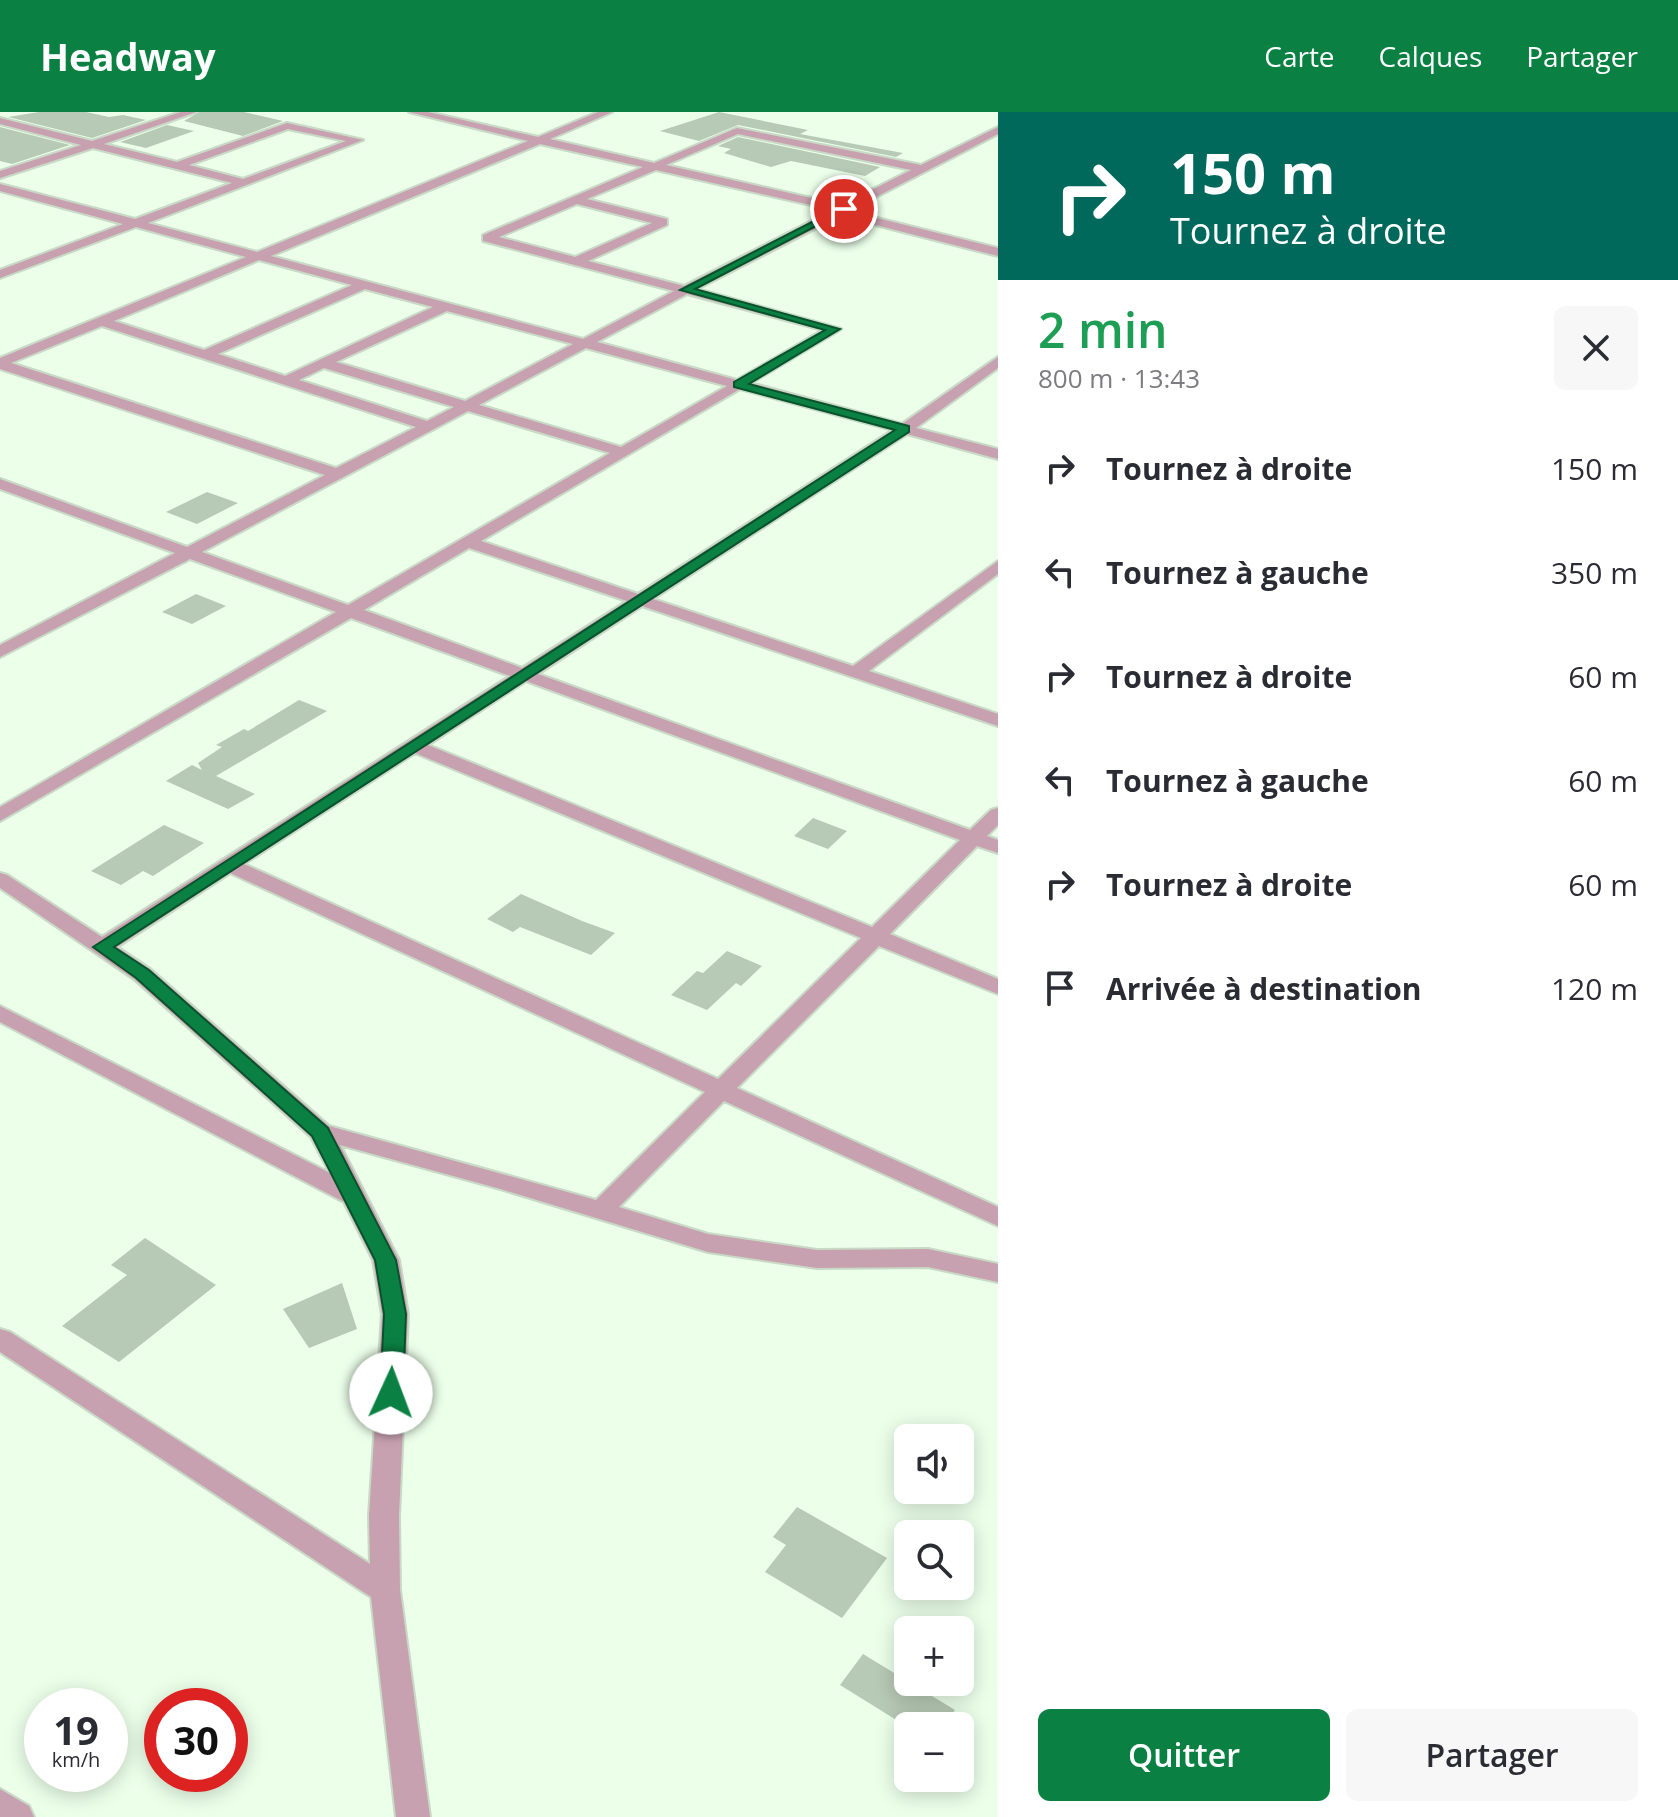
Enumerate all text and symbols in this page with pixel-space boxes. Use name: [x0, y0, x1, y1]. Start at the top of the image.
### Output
text: Headway: [40, 30, 216, 82]
text: Carte: [1264, 37, 1335, 75]
text: Calques: [1379, 37, 1482, 75]
text: Partager: [1526, 37, 1638, 75]
text: 150 m: [1170, 134, 1336, 210]
icon: right: [1038, 144, 1142, 248]
pin: [810, 175, 878, 243]
icon: arrive: [822, 187, 866, 231]
text: Tournez à droite: [1170, 206, 1447, 255]
text: 2 min: [1038, 297, 1168, 362]
button: close: [1554, 306, 1638, 390]
text: 800 m · 13:43: [1038, 360, 1200, 396]
icon: right: [1038, 446, 1082, 490]
text: Tournez à droite: [1106, 448, 1352, 489]
text: 150 m: [1551, 448, 1638, 489]
icon: left: [1038, 550, 1082, 594]
text: Tournez à gauche: [1106, 552, 1369, 593]
text: 350 m: [1551, 552, 1638, 593]
icon: right: [1038, 654, 1082, 698]
text: Tournez à droite: [1106, 656, 1352, 697]
text: 60 m: [1568, 656, 1638, 697]
icon: left: [1038, 758, 1082, 802]
text: Tournez à gauche: [1106, 760, 1369, 801]
text: 60 m: [1568, 760, 1638, 801]
icon: right: [1038, 862, 1082, 906]
text: Tournez à droite: [1106, 864, 1352, 905]
text: 60 m: [1568, 864, 1638, 905]
icon: arrive: [1038, 966, 1082, 1010]
text: Arrivée à destination: [1106, 968, 1421, 1009]
text: 120 m: [1551, 968, 1638, 1009]
position arrow: [349, 1351, 433, 1435]
map controls: [894, 1424, 974, 1792]
button: sound: [894, 1424, 974, 1504]
button: search: [894, 1520, 974, 1600]
button: +: [894, 1616, 974, 1696]
speed limit sign: 30: [144, 1688, 248, 1792]
text: 19: [53, 1702, 99, 1757]
button: Quitter: [1038, 1709, 1330, 1801]
button: Partager: [1346, 1709, 1638, 1801]
button: −: [894, 1712, 974, 1792]
text: km/h: [52, 1746, 100, 1773]

